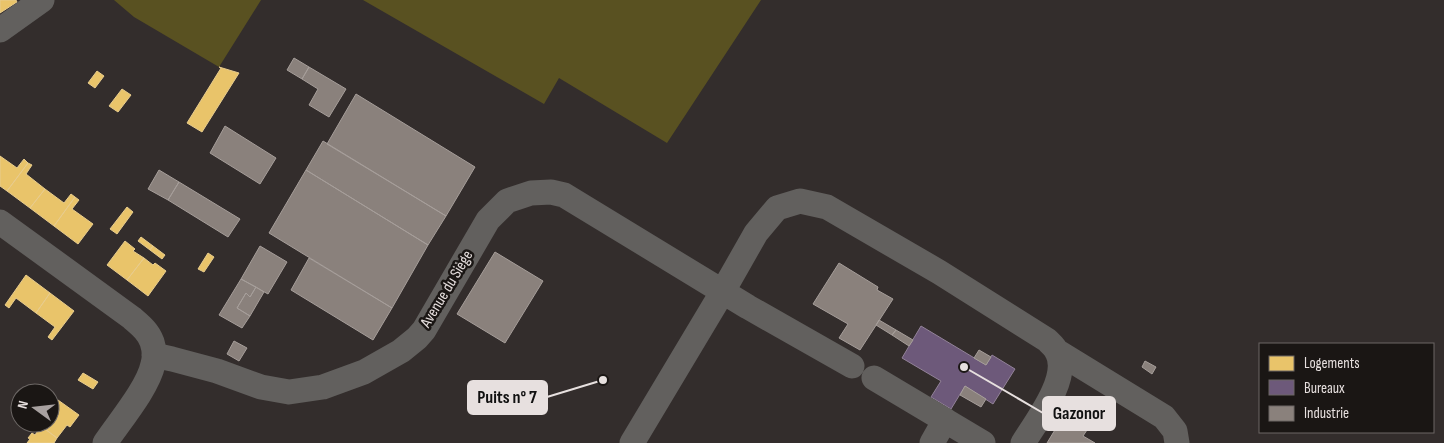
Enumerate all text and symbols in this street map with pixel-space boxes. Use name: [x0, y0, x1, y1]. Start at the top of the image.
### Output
street label: Avenue du Siège: [416, 247, 477, 332]
legend: [1259, 343, 1434, 433]
text: Logements: [1304, 354, 1360, 373]
text: Bureaux: [1304, 379, 1345, 398]
callout: Puits n° 7: [468, 381, 547, 414]
north arrow: [10, 383, 60, 433]
text: Puits n° 7: [477, 387, 537, 408]
callout: Gazonor: [1043, 397, 1115, 430]
text: N: [14, 399, 32, 411]
text: Gazonor: [1053, 403, 1106, 424]
text: Industrie: [1304, 404, 1349, 423]

